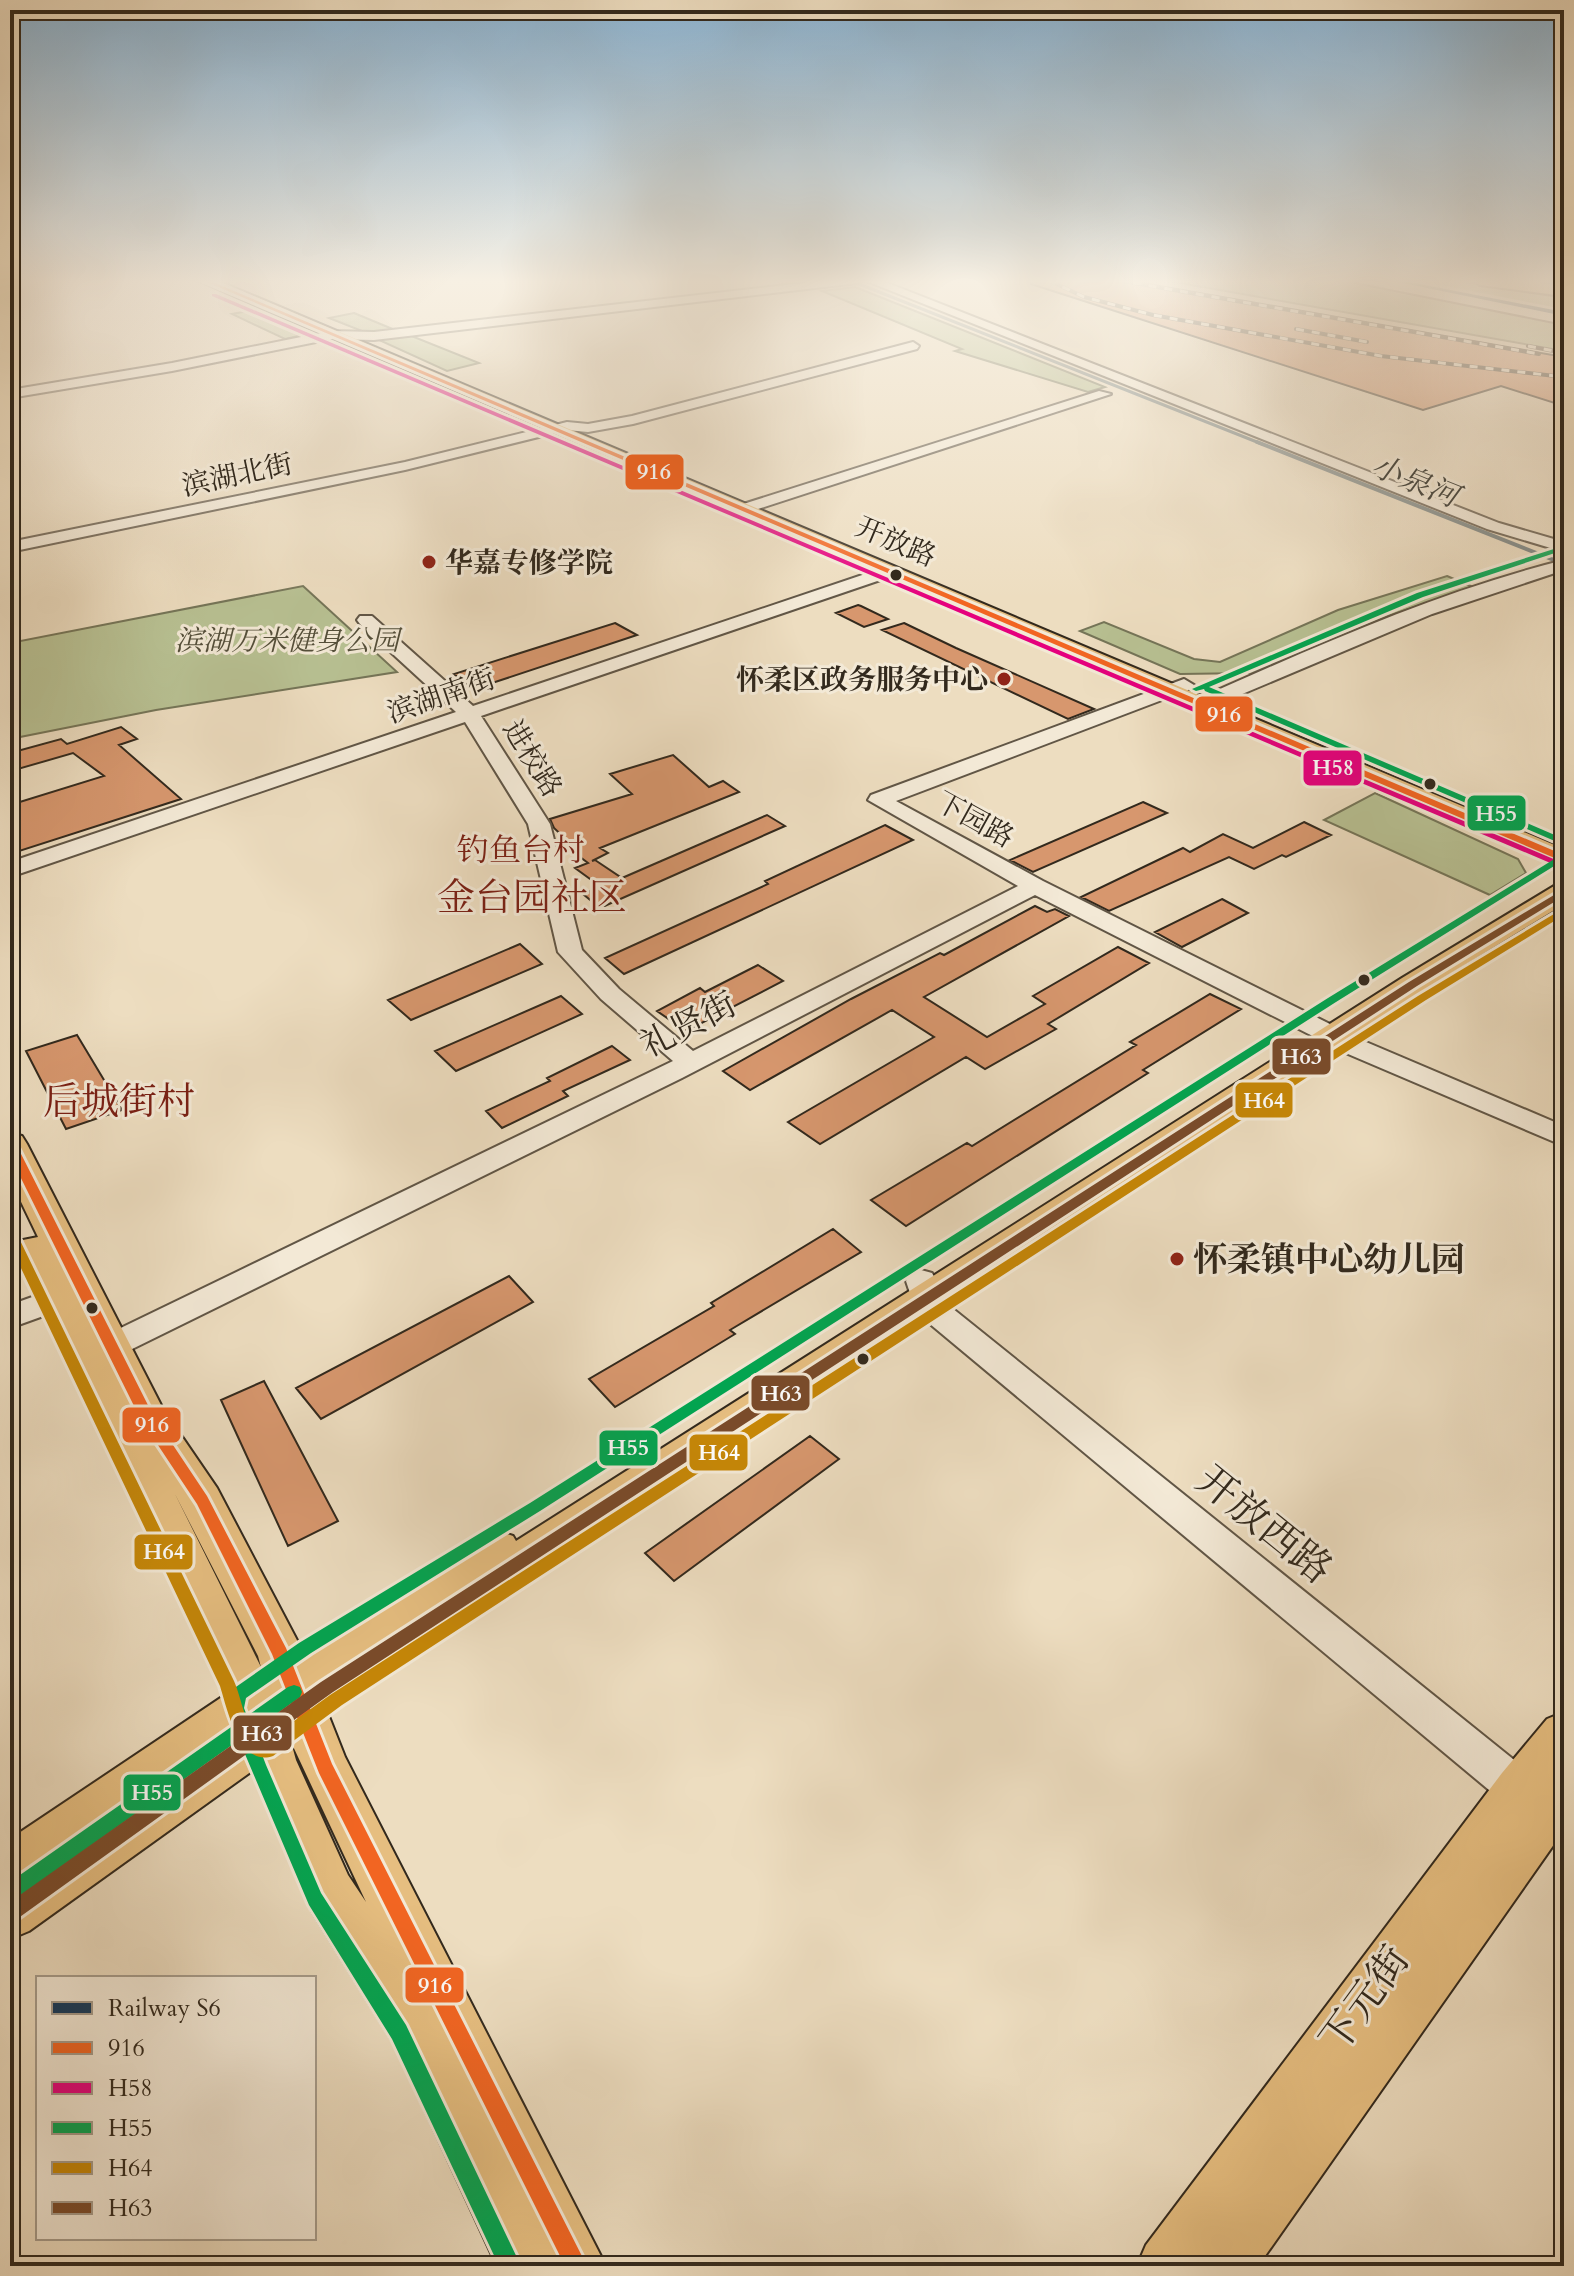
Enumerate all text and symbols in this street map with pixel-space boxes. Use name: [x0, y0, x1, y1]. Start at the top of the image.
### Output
street label: 滨湖北街: [178, 445, 296, 505]
water label: 小泉河: [1365, 446, 1469, 519]
line badge: 916: [624, 453, 685, 491]
text: 916: [637, 457, 671, 487]
street label: 开放路: [850, 508, 942, 576]
place label: 华嘉专修学院: [445, 544, 613, 582]
marker: 华嘉专修学院: [420, 553, 438, 571]
unlabelled marker: [888, 567, 904, 583]
park label: 滨湖万米健身公园: [175, 622, 403, 660]
street label: 滨湖南街: [382, 660, 500, 732]
place label: 怀柔区政务服务中心: [736, 661, 988, 699]
marker: 怀柔区政务服务中心: [995, 670, 1013, 688]
line badge: 916: [1194, 695, 1254, 733]
text: 916: [1207, 700, 1241, 730]
street label: 进校路: [494, 713, 571, 804]
line badge: H58: [1302, 749, 1363, 787]
text: H58: [1312, 753, 1354, 783]
unlabelled marker: [1422, 776, 1438, 792]
street label: 下园路: [929, 783, 1020, 857]
line badge: H55: [1466, 794, 1527, 832]
text: H55: [1475, 799, 1517, 829]
district label: 钓鱼台村: [457, 829, 585, 873]
district label: 金台园社区: [437, 872, 627, 924]
unlabelled marker: [1356, 972, 1372, 988]
street label: 礼贤街: [633, 981, 744, 1069]
line badge: H63: [1271, 1037, 1332, 1076]
text: H63: [1280, 1042, 1322, 1072]
district label: 后城街村: [43, 1076, 195, 1128]
line badge: H64: [1234, 1081, 1294, 1119]
text: H64: [1243, 1086, 1285, 1116]
place label: 怀柔镇中心幼儿园: [1193, 1237, 1465, 1283]
marker: 怀柔镇中心幼儿园: [1168, 1250, 1186, 1268]
unlabelled marker: [84, 1300, 100, 1316]
unlabelled marker: [855, 1351, 871, 1367]
line badge: H63: [750, 1374, 811, 1412]
text: H63: [760, 1379, 802, 1409]
line badge: 916: [121, 1406, 182, 1444]
text: 916: [135, 1410, 169, 1440]
line badge: H55: [598, 1429, 659, 1467]
text: H55: [607, 1433, 649, 1463]
line badge: H64: [688, 1433, 749, 1472]
text: H64: [698, 1438, 740, 1468]
street label: 开放西路: [1185, 1453, 1344, 1597]
line badge: H64: [133, 1533, 194, 1571]
text: H64: [143, 1537, 185, 1567]
line badge: H63: [232, 1714, 293, 1752]
text: H63: [241, 1719, 283, 1749]
line badge: H55: [122, 1773, 182, 1812]
text: H55: [131, 1778, 173, 1808]
street label: 下元街: [1308, 1935, 1423, 2065]
line badge: 916: [404, 1966, 465, 2004]
text: 916: [418, 1971, 452, 2001]
legend: [36, 1976, 316, 2240]
text: Railway S6: [108, 1992, 221, 2025]
text: 916: [108, 2032, 145, 2065]
text: H58: [108, 2072, 153, 2105]
text: H55: [108, 2112, 153, 2145]
text: H64: [108, 2152, 153, 2185]
text: H63: [108, 2192, 153, 2225]

